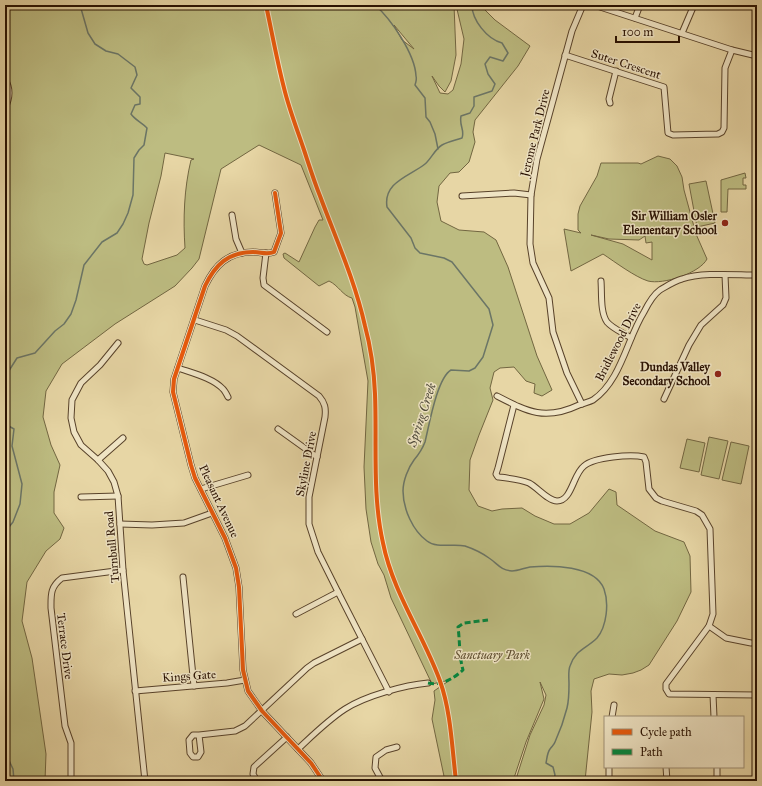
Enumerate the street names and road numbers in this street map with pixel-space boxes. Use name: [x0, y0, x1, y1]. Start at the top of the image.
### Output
street label: Suter Crescent: [589, 46, 663, 82]
street label: Jerome Park Drive: [517, 88, 554, 180]
street label: Bridlewood Drive: [592, 300, 644, 384]
street label: Skyline Drive: [293, 430, 319, 498]
street label: Pleasant Avenue: [196, 462, 242, 540]
street label: Turnbull Road: [102, 510, 122, 584]
street label: Terrace Drive: [54, 612, 76, 680]
street label: Kings Gate: [162, 667, 216, 686]

